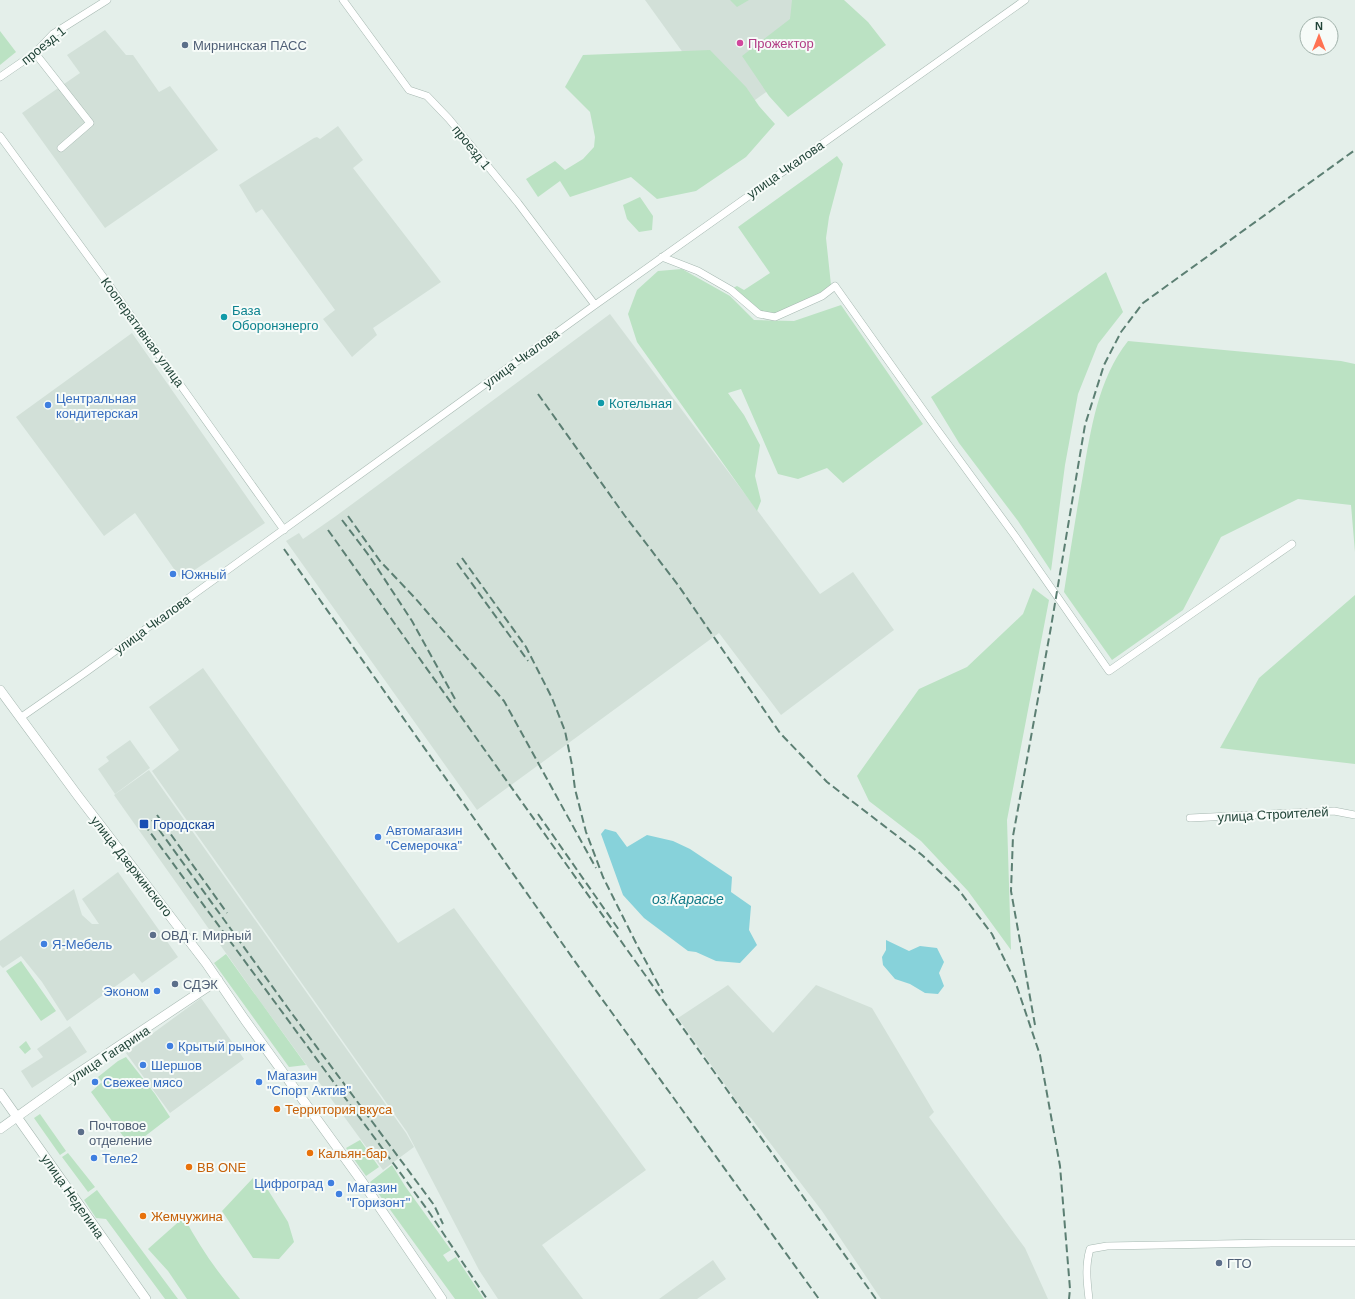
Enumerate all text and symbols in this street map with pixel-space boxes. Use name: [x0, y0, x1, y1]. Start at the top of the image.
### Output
north arrow: [1299, 16, 1339, 56]
text: N: [1315, 20, 1323, 32]
street label: проезд 1: [18, 23, 68, 68]
place label: Прожектор: [748, 36, 814, 51]
place label: Мирнинская ПАСС: [193, 38, 307, 53]
marker: Прожектор: [735, 38, 745, 48]
marker: Мирнинская ПАСС: [180, 40, 190, 50]
street label: проезд 1: [449, 122, 494, 172]
street label: улица Чкалова: [744, 137, 827, 201]
street label: Кооперативная улица: [98, 275, 188, 390]
place label: База Оборонэнерго: [232, 303, 318, 333]
marker: База Оборонэнерго: [219, 312, 229, 322]
street label: улица Чкалова: [480, 325, 563, 391]
place label: Центральная кондитерская: [56, 391, 138, 421]
place label: Котельная: [609, 396, 672, 411]
marker: Котельная: [596, 398, 606, 408]
marker: Центральная кондитерская: [43, 400, 53, 410]
place label: Южный: [181, 567, 227, 582]
marker: Южный: [168, 569, 178, 579]
street label: улица Чкалова: [111, 591, 194, 657]
street label: улица Строителей: [1217, 804, 1329, 825]
street label: улица Дзержинского: [88, 813, 175, 919]
place label: Городская: [153, 817, 215, 832]
marker: Городская: [138, 818, 150, 830]
place label: Автомагазин "Семерочка": [386, 823, 463, 853]
marker: Автомагазин "Семерочка": [373, 832, 383, 842]
water label: оз.Карасье: [652, 891, 724, 907]
place label: ОВД г. Мирный: [161, 928, 251, 943]
marker: ОВД г. Мирный: [148, 930, 158, 940]
place label: Я-Мебель: [52, 937, 112, 952]
marker: Я-Мебель: [39, 939, 49, 949]
place label: СДЭК: [183, 977, 218, 992]
marker: СДЭК: [170, 979, 180, 989]
place label: Эконом: [103, 984, 149, 999]
marker: Эконом: [152, 986, 162, 996]
street label: улица Гагарина: [66, 1022, 153, 1086]
place label: Крытый рынок: [178, 1039, 265, 1054]
marker: Крытый рынок: [165, 1041, 175, 1051]
place label: Шершов: [151, 1058, 202, 1073]
marker: Шершов: [138, 1060, 148, 1070]
place label: Магазин "Спорт Актив": [267, 1068, 351, 1098]
place label: Свежее мясо: [103, 1075, 183, 1090]
marker: Свежее мясо: [90, 1077, 100, 1087]
marker: Магазин "Спорт Актив": [254, 1077, 264, 1087]
place label: Территория вкуса: [285, 1102, 393, 1117]
marker: Территория вкуса: [272, 1104, 282, 1114]
place label: Почтовое отделение: [89, 1118, 152, 1148]
marker: Почтовое отделение: [76, 1127, 86, 1137]
place label: Кальян-бар: [318, 1146, 387, 1161]
marker: Кальян-бар: [305, 1148, 315, 1158]
street label: улица Неделина: [38, 1151, 108, 1242]
place label: Теле2: [102, 1151, 138, 1166]
marker: Теле2: [89, 1153, 99, 1163]
place label: BB ONE: [197, 1160, 246, 1175]
marker: BB ONE: [184, 1162, 194, 1172]
place label: Цифроград: [254, 1176, 323, 1191]
marker: Цифроград: [326, 1178, 336, 1188]
place label: Магазин "Горизонт": [347, 1180, 411, 1210]
marker: Магазин "Горизонт": [334, 1189, 344, 1199]
place label: Жемчужина: [151, 1209, 224, 1224]
marker: Жемчужина: [138, 1211, 148, 1221]
place label: ГТО: [1227, 1256, 1252, 1271]
marker: ГТО: [1214, 1258, 1224, 1268]

